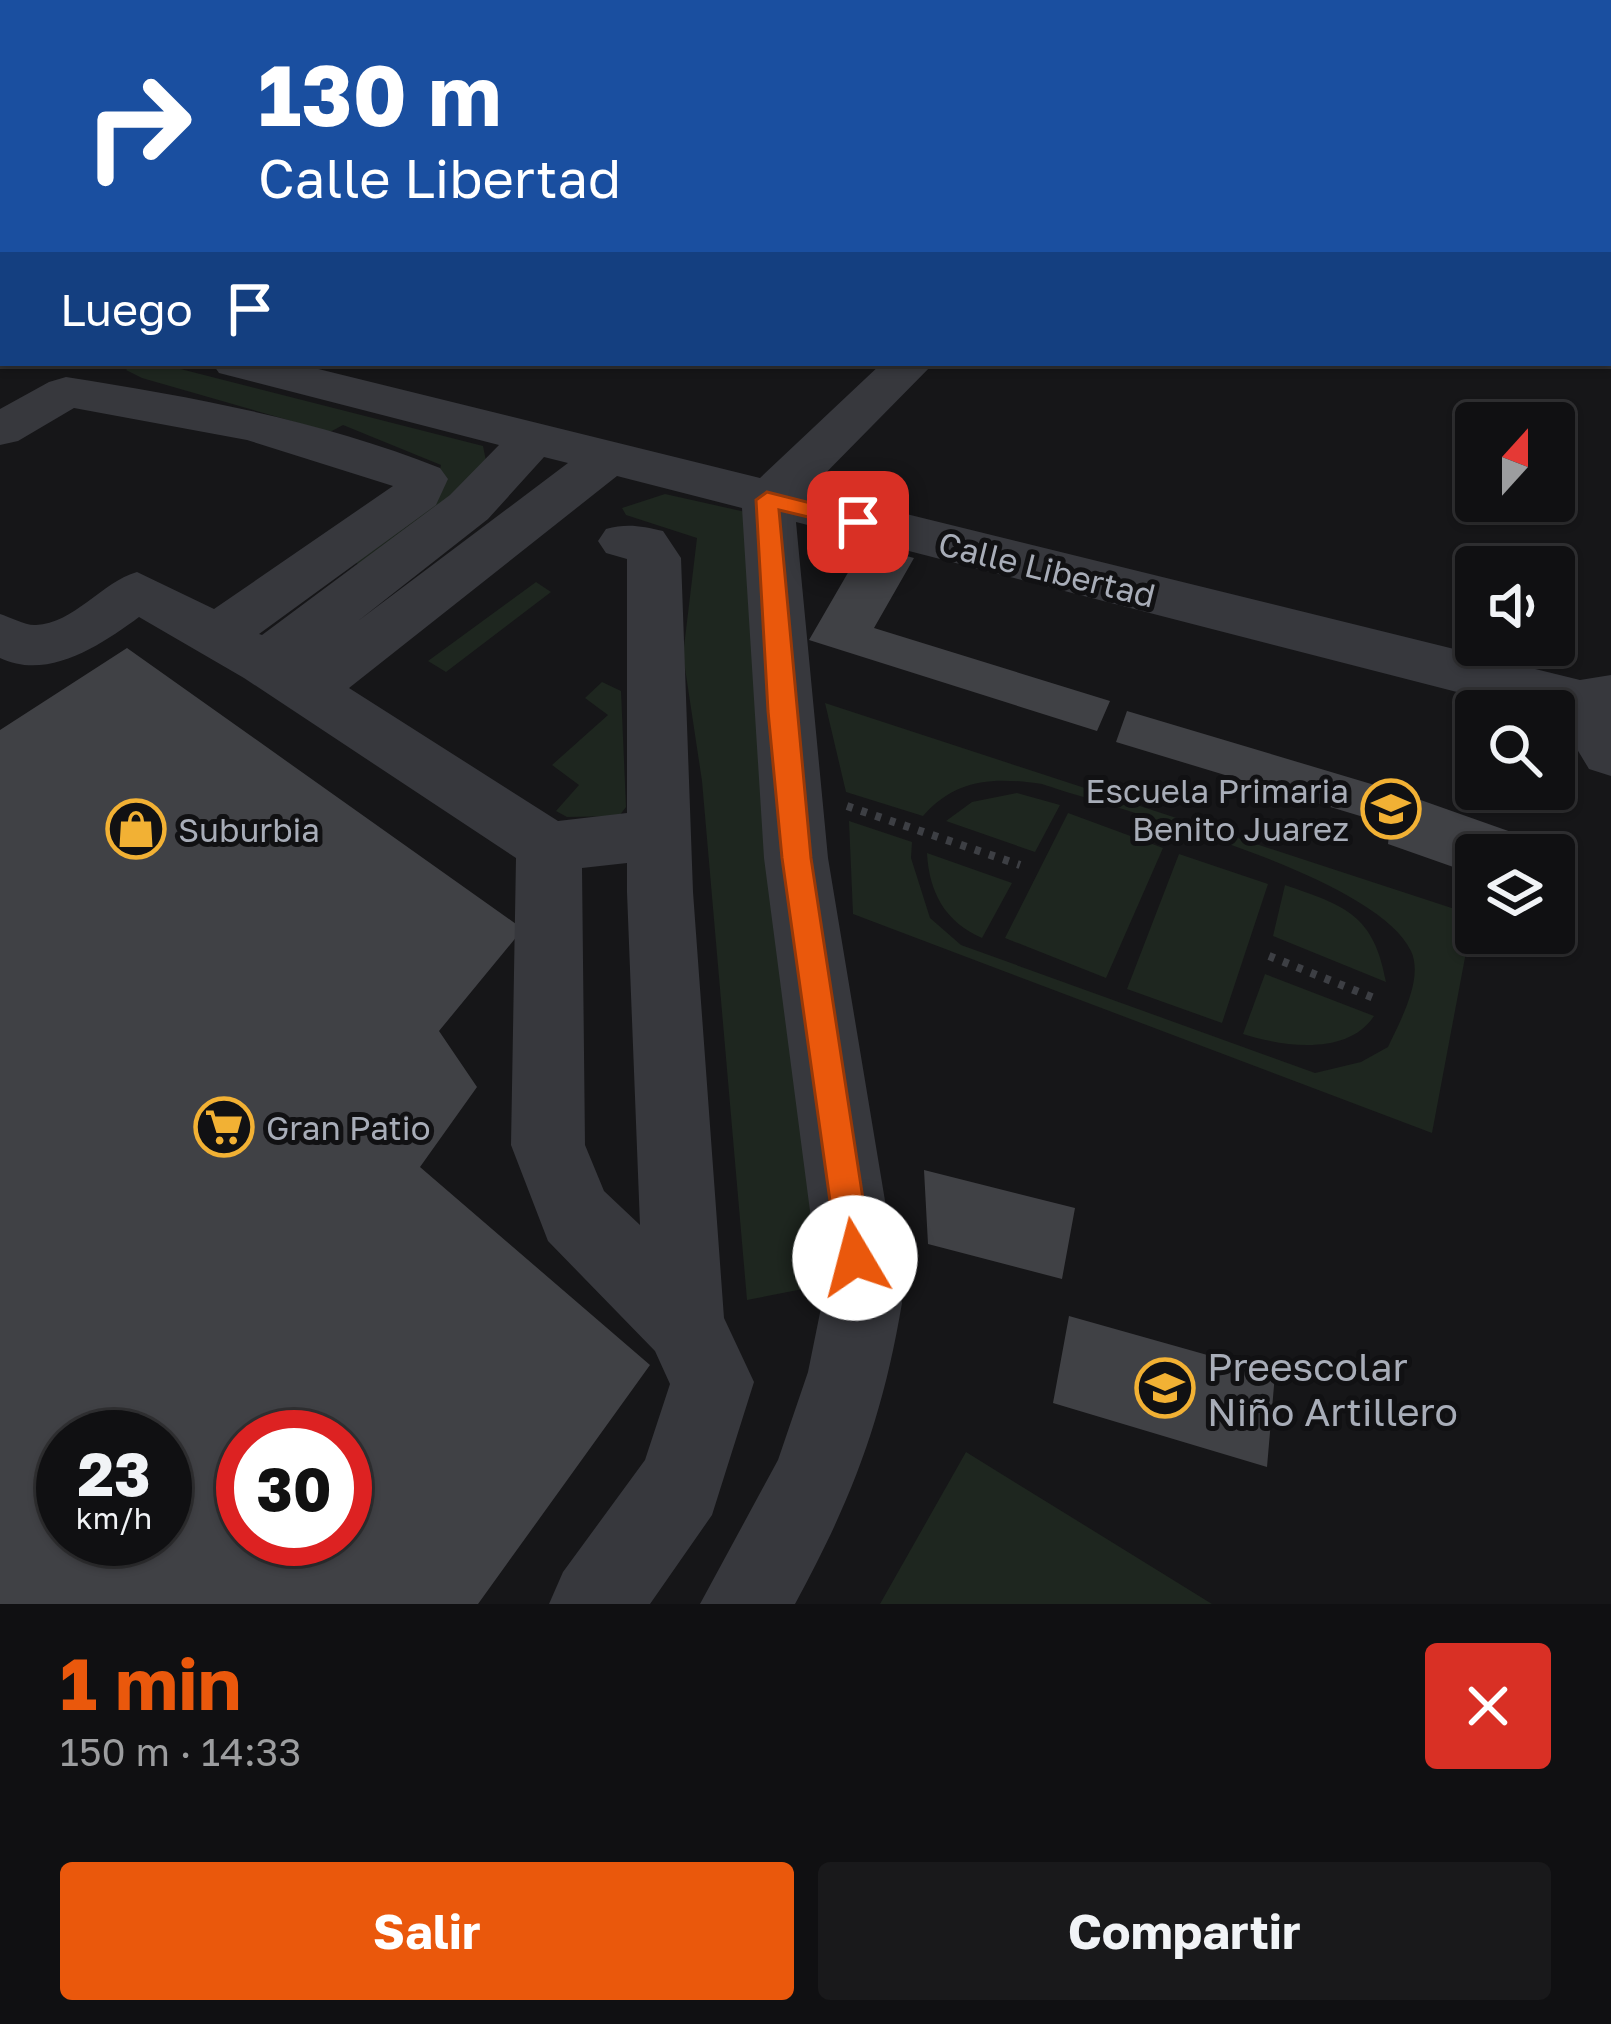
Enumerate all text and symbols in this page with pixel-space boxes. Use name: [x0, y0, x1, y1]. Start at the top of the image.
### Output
text: 130 m: [258, 44, 502, 144]
icon: right: [60, 48, 216, 204]
text: Calle Libertad: [258, 145, 621, 210]
icon: arrive: [217, 276, 283, 342]
text: Luego: [60, 282, 193, 336]
north arrow: [1455, 402, 1575, 522]
map controls: [1455, 402, 1575, 954]
pin: [807, 471, 909, 573]
icon: arrive: [825, 489, 891, 555]
street label: Calle Libertad: [935, 523, 1159, 615]
button: sound: [1455, 546, 1575, 666]
button: search: [1455, 690, 1575, 810]
place label: Escuela Primaria Benito Juarez: [1085, 771, 1349, 848]
school or university icon: Escuela Primaria Benito Juarez: [1360, 778, 1422, 840]
shop icon: Suburbia: [105, 798, 167, 860]
place label: Suburbia: [178, 810, 320, 849]
button: layers: [1455, 834, 1575, 954]
supermarket icon: Gran Patio: [193, 1096, 255, 1158]
place label: Gran Patio: [266, 1108, 430, 1147]
position arrow: [792, 1195, 918, 1321]
place label: Preescolar Niño Artillero: [1207, 1343, 1458, 1435]
school or university icon: Preescolar Niño Artillero: [1134, 1357, 1196, 1419]
speed limit sign: 30: [216, 1410, 372, 1566]
text: 23: [77, 1437, 151, 1509]
text: km/h: [76, 1500, 152, 1536]
text: 1 min: [60, 1639, 241, 1726]
button: close: [1425, 1643, 1551, 1769]
text: 150 m · 14:33: [60, 1728, 301, 1775]
button: Salir: [60, 1862, 794, 2000]
button: Compartir: [818, 1862, 1551, 2000]

